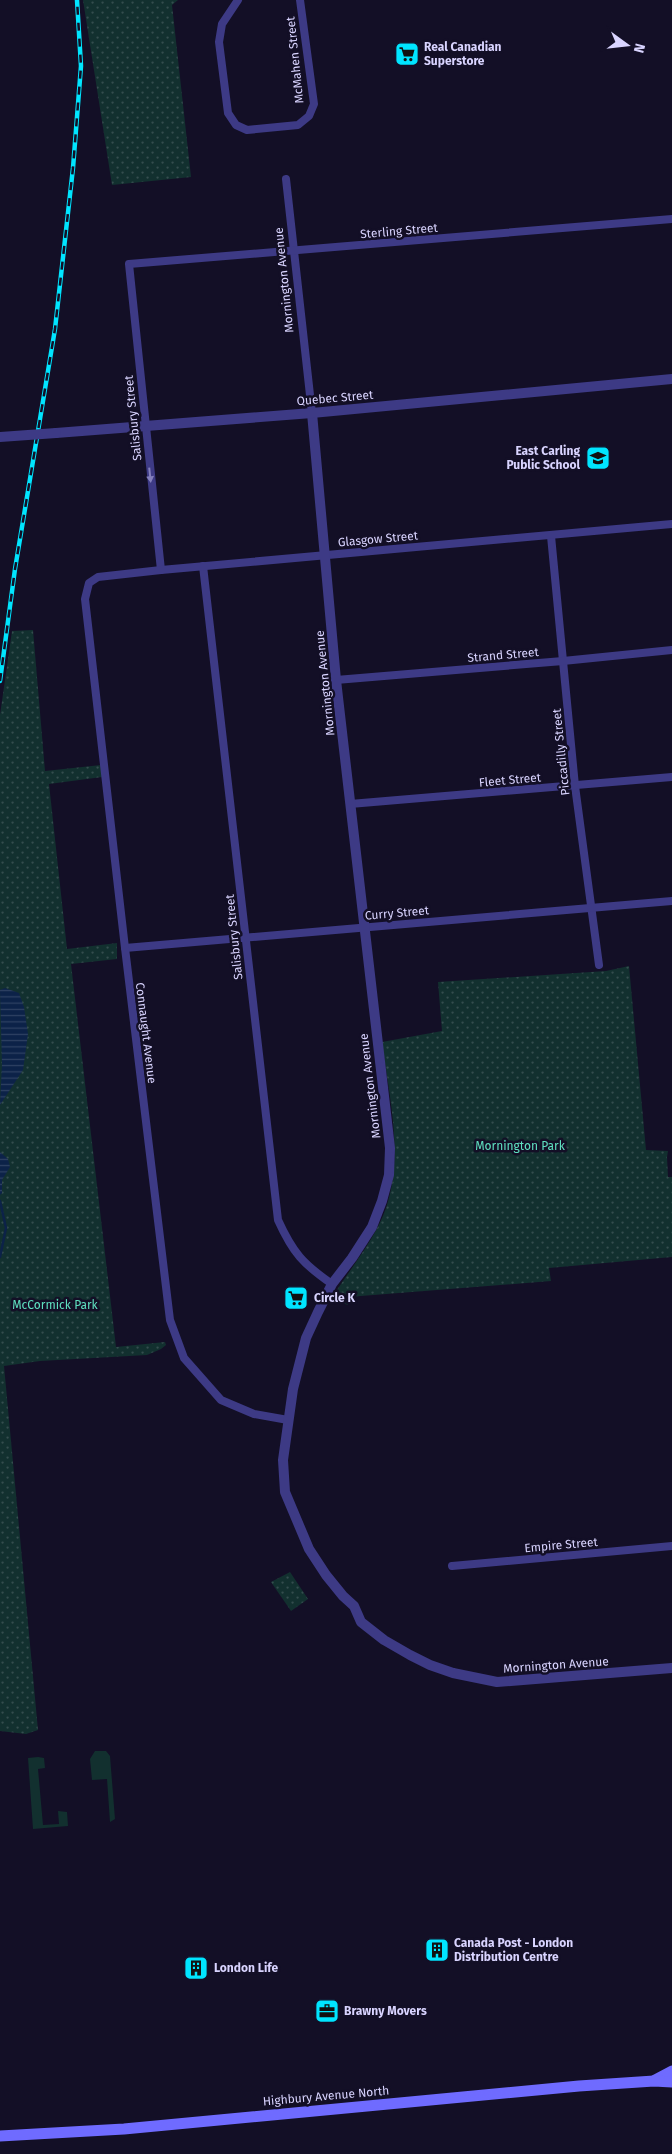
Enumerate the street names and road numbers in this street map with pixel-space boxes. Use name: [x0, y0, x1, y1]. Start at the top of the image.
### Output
street label: McMahen Street: [283, 15, 307, 104]
street label: Sterling Street: [360, 221, 439, 241]
street label: Mornington Avenue: [272, 227, 296, 333]
street label: Salisbury Street: [121, 374, 144, 461]
street label: Quebec Street: [296, 388, 375, 408]
street label: Glasgow Street: [337, 528, 419, 549]
street label: Mornington Avenue: [313, 630, 337, 736]
street label: Strand Street: [467, 645, 540, 665]
street label: Piccadilly Street: [549, 707, 573, 796]
street label: Fleet Street: [478, 770, 542, 790]
street label: Salisbury Street: [222, 893, 245, 980]
street label: Curry Street: [364, 903, 430, 923]
street label: Connaught Avenue: [133, 982, 159, 1084]
street label: Mornington Avenue: [357, 1033, 383, 1139]
street label: Empire Street: [524, 1535, 599, 1555]
street label: Mornington Avenue: [503, 1654, 609, 1676]
street label: Highbury Avenue North: [262, 2083, 390, 2109]

